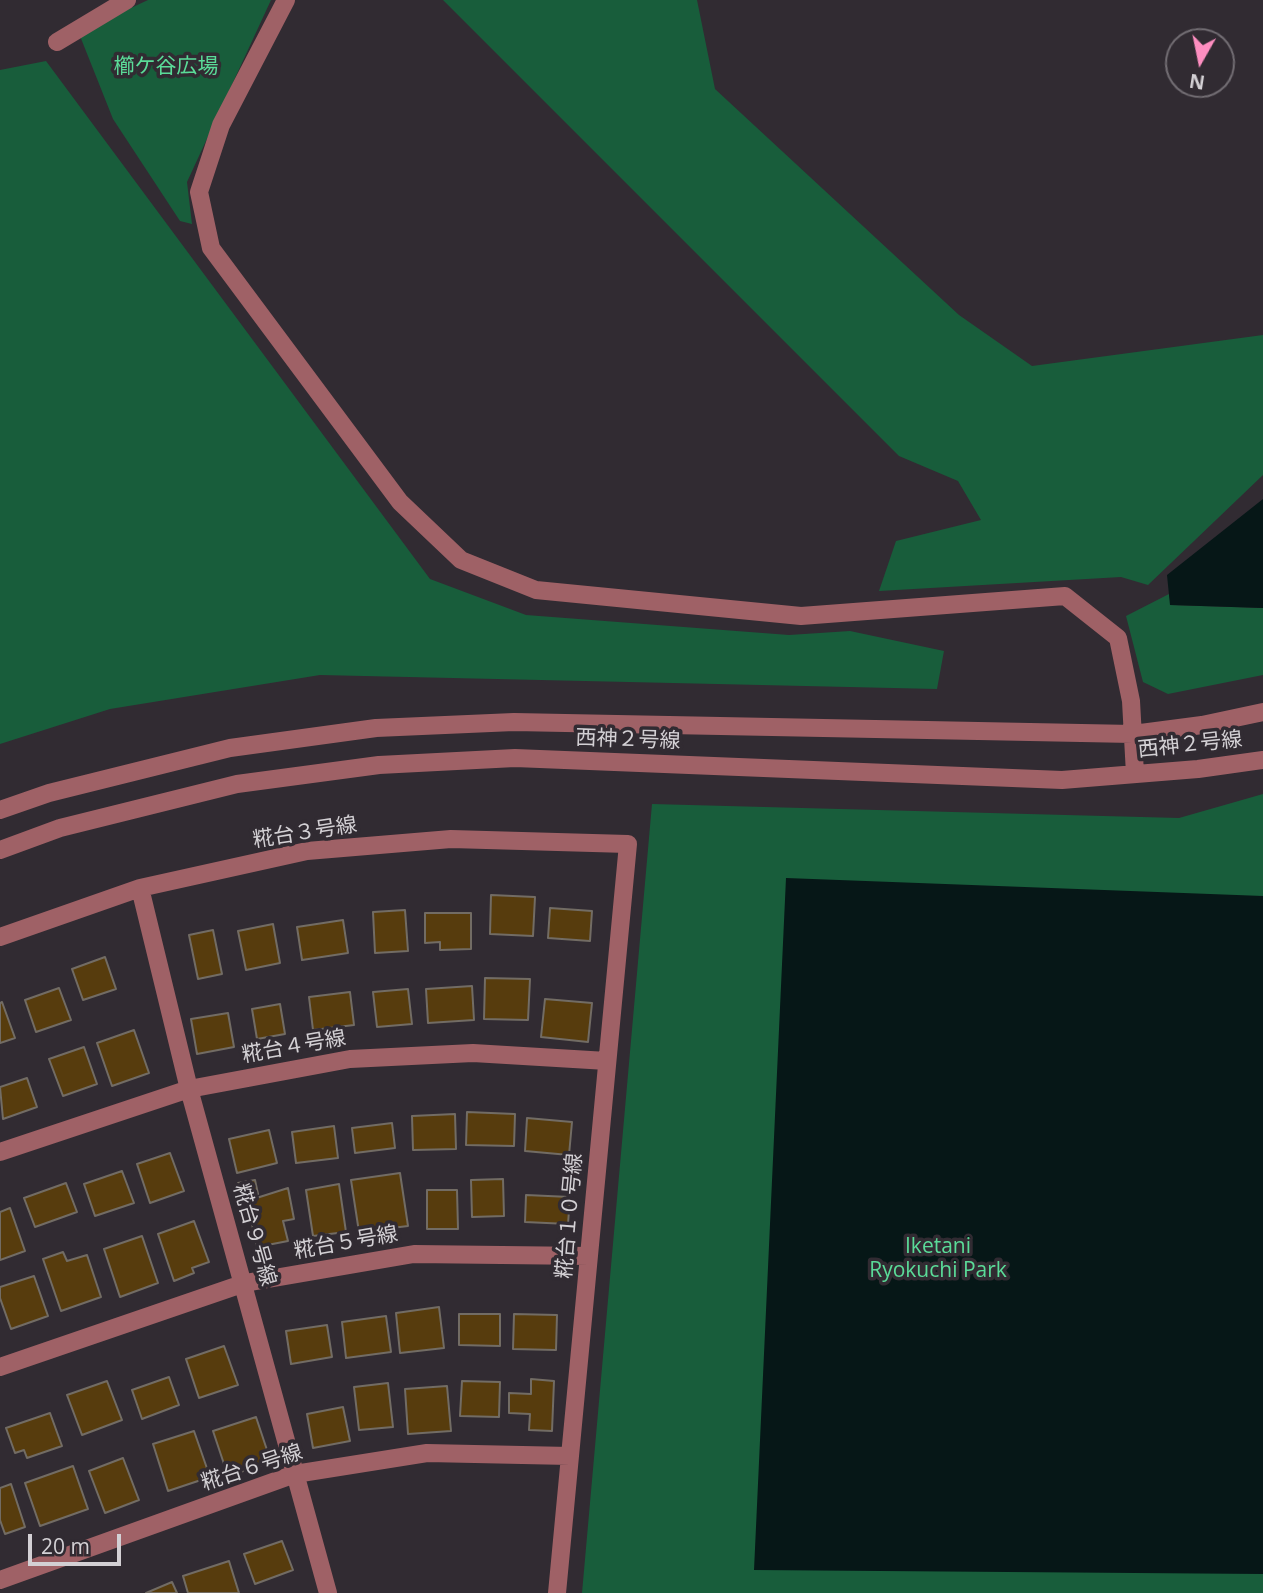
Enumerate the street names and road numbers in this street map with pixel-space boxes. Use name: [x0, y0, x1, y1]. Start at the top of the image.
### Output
street label: 西神２号線: [575, 726, 681, 754]
street label: 西神２号線: [1136, 727, 1244, 763]
street label: 糀台３号線: [251, 812, 359, 854]
street label: 糀台４号線: [240, 1025, 348, 1069]
street label: 糀台１０号線: [552, 1152, 588, 1280]
street label: 糀台９号線: [227, 1181, 281, 1289]
street label: 糀台５号線: [292, 1221, 400, 1265]
street label: 糀台６号線: [198, 1440, 306, 1496]

